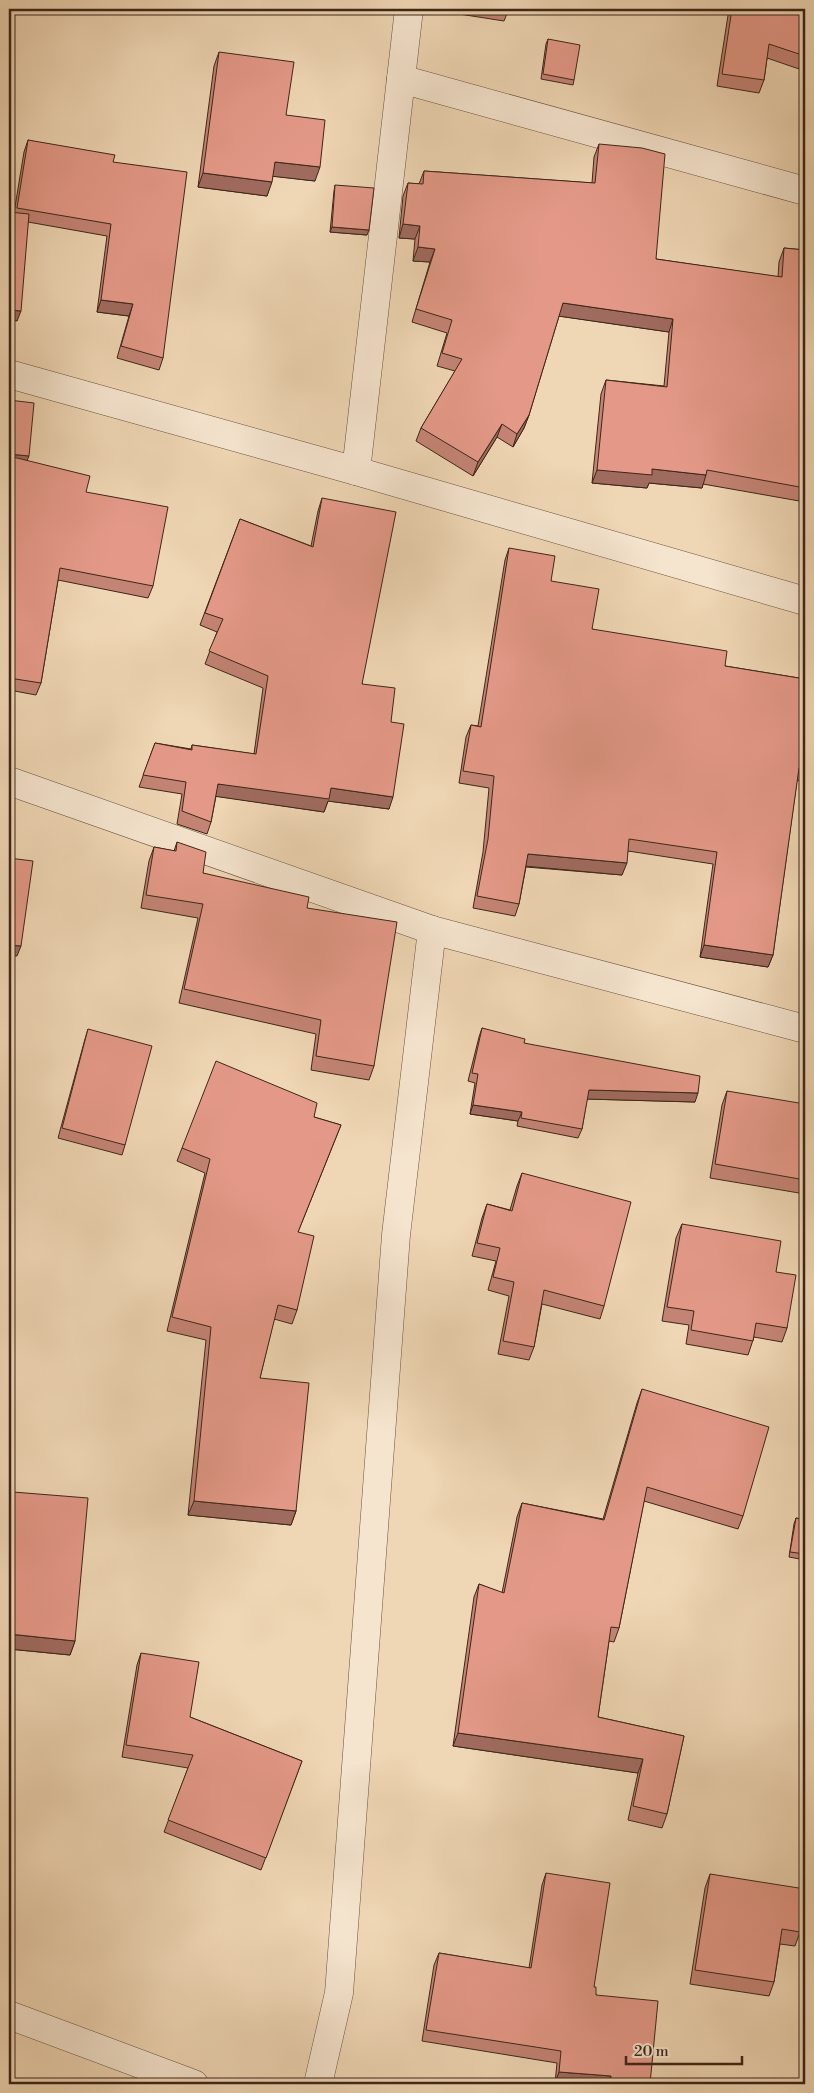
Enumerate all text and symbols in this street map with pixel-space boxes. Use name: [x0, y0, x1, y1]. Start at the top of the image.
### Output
scale bar: [626, 2033, 743, 2065]
text: 20 m: [634, 2042, 669, 2061]

